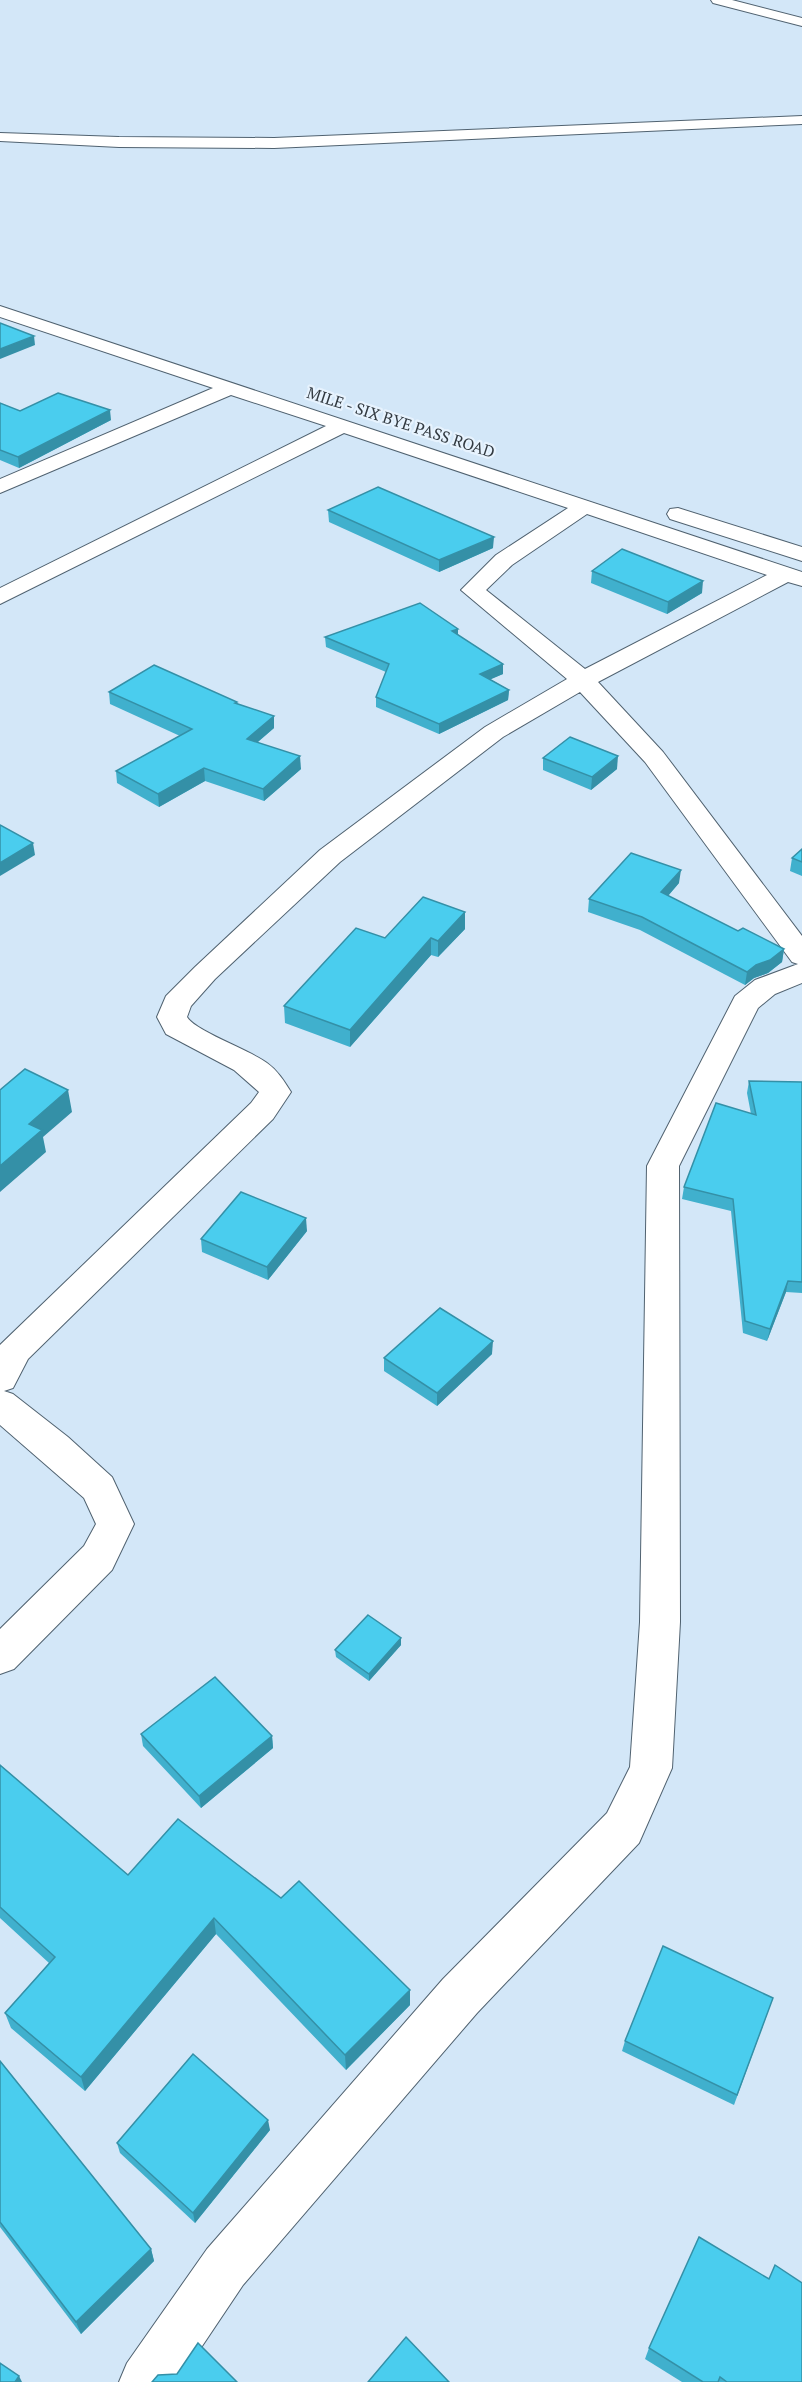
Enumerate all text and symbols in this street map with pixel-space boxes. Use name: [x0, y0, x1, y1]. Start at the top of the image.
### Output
street label: MILE - SIX BYE PASS ROAD: [304, 381, 498, 463]

